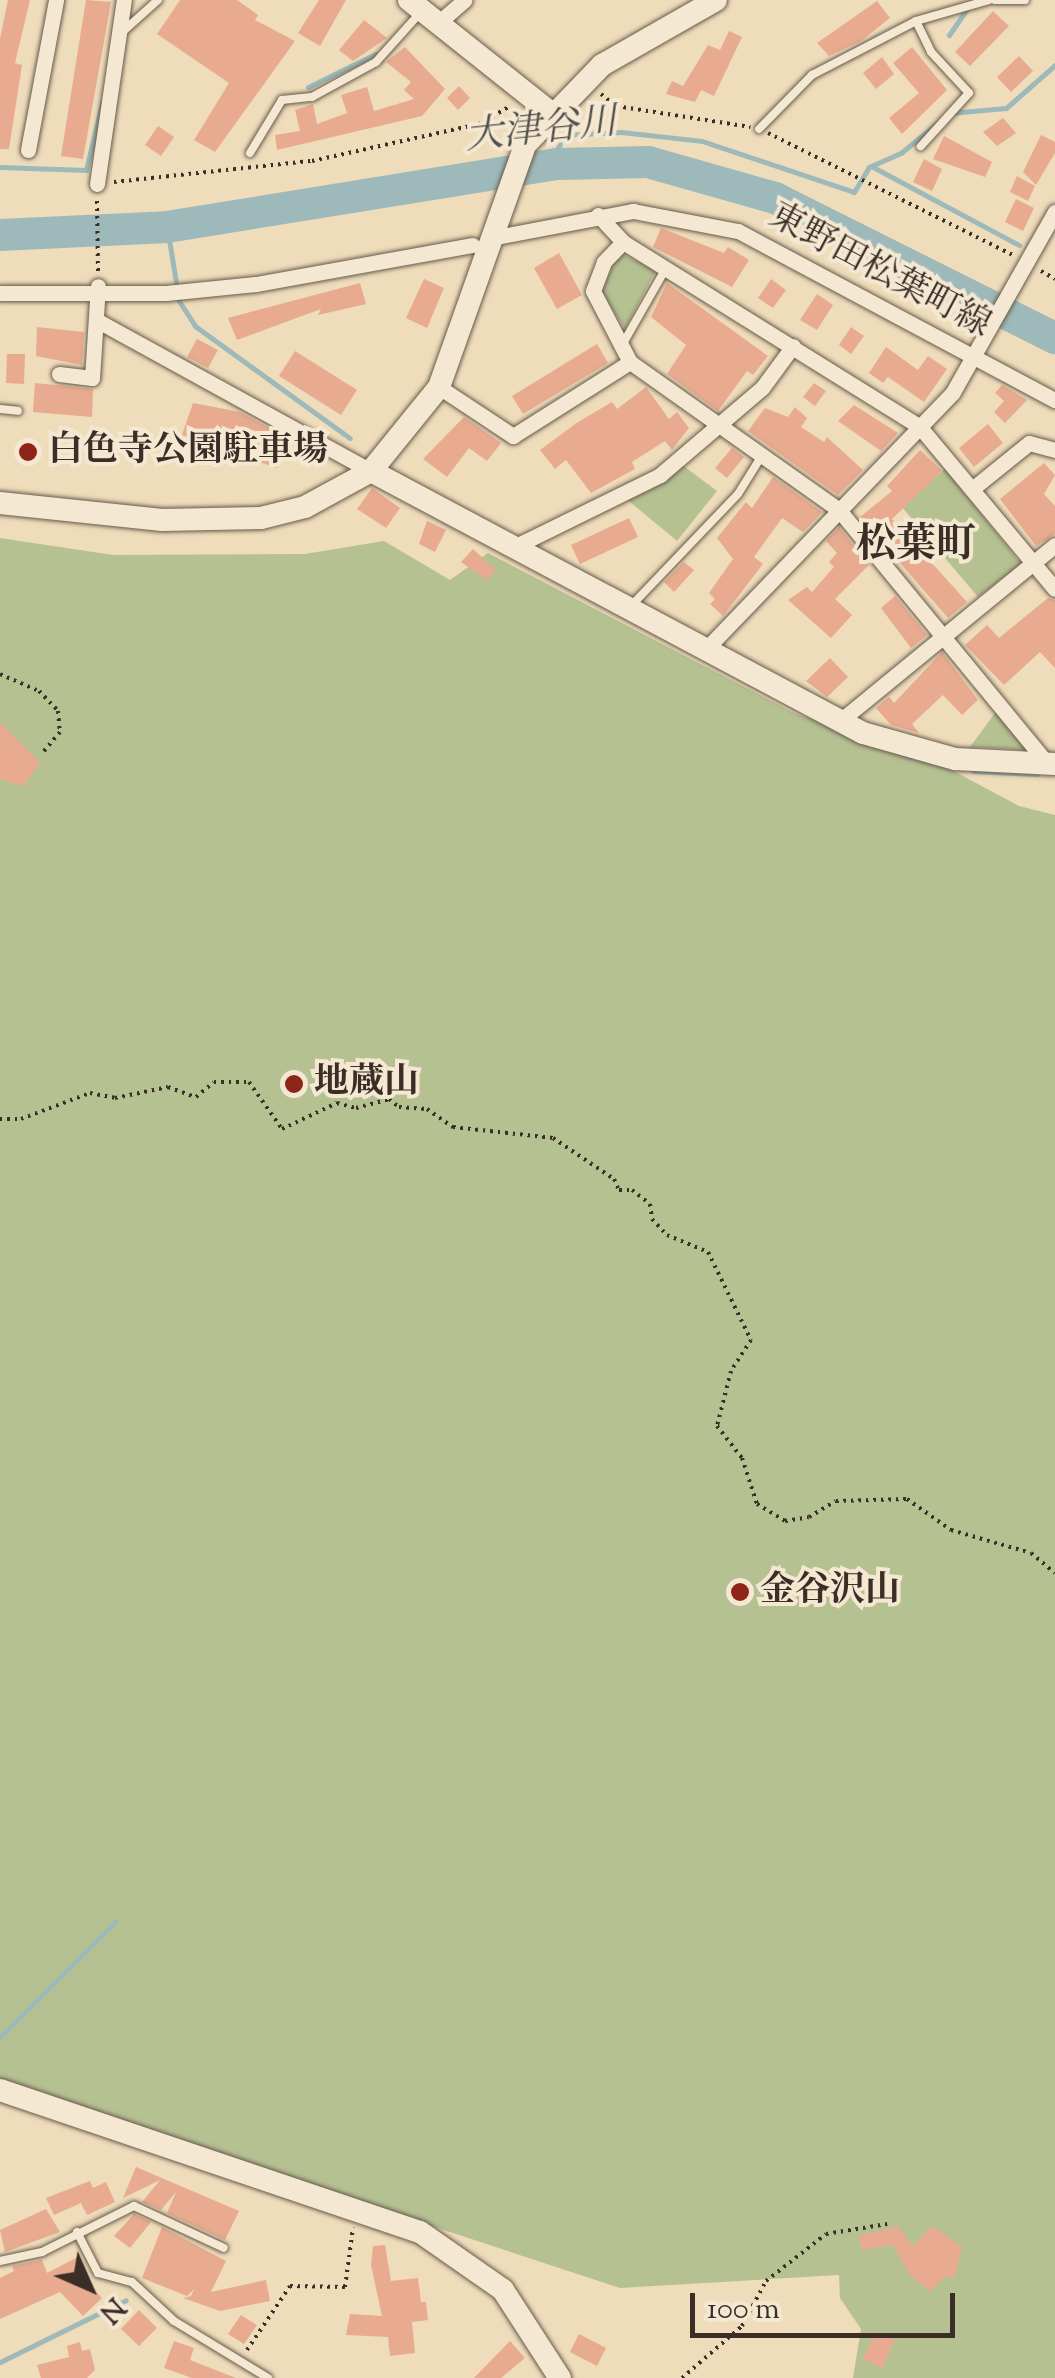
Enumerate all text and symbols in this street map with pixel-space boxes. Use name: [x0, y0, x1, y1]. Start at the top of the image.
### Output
water label: 大津谷川: [463, 101, 619, 163]
street label: 東野田松葉町線: [761, 196, 997, 348]
place label: 白色寺公園駐車場: [48, 431, 328, 473]
marker: 白色寺公園駐車場: [17, 441, 39, 463]
district label: 松葉町: [856, 523, 976, 571]
place label: 地蔵山: [314, 1063, 419, 1105]
marker: 地蔵山: [283, 1073, 305, 1095]
place label: 金谷沢山: [760, 1571, 900, 1613]
marker: 金谷沢山: [729, 1581, 751, 1603]
north arrow: [40, 2238, 140, 2338]
scale bar: [695, 2273, 960, 2335]
text: N: [89, 2287, 133, 2331]
text: 100 m: [707, 2289, 780, 2332]

